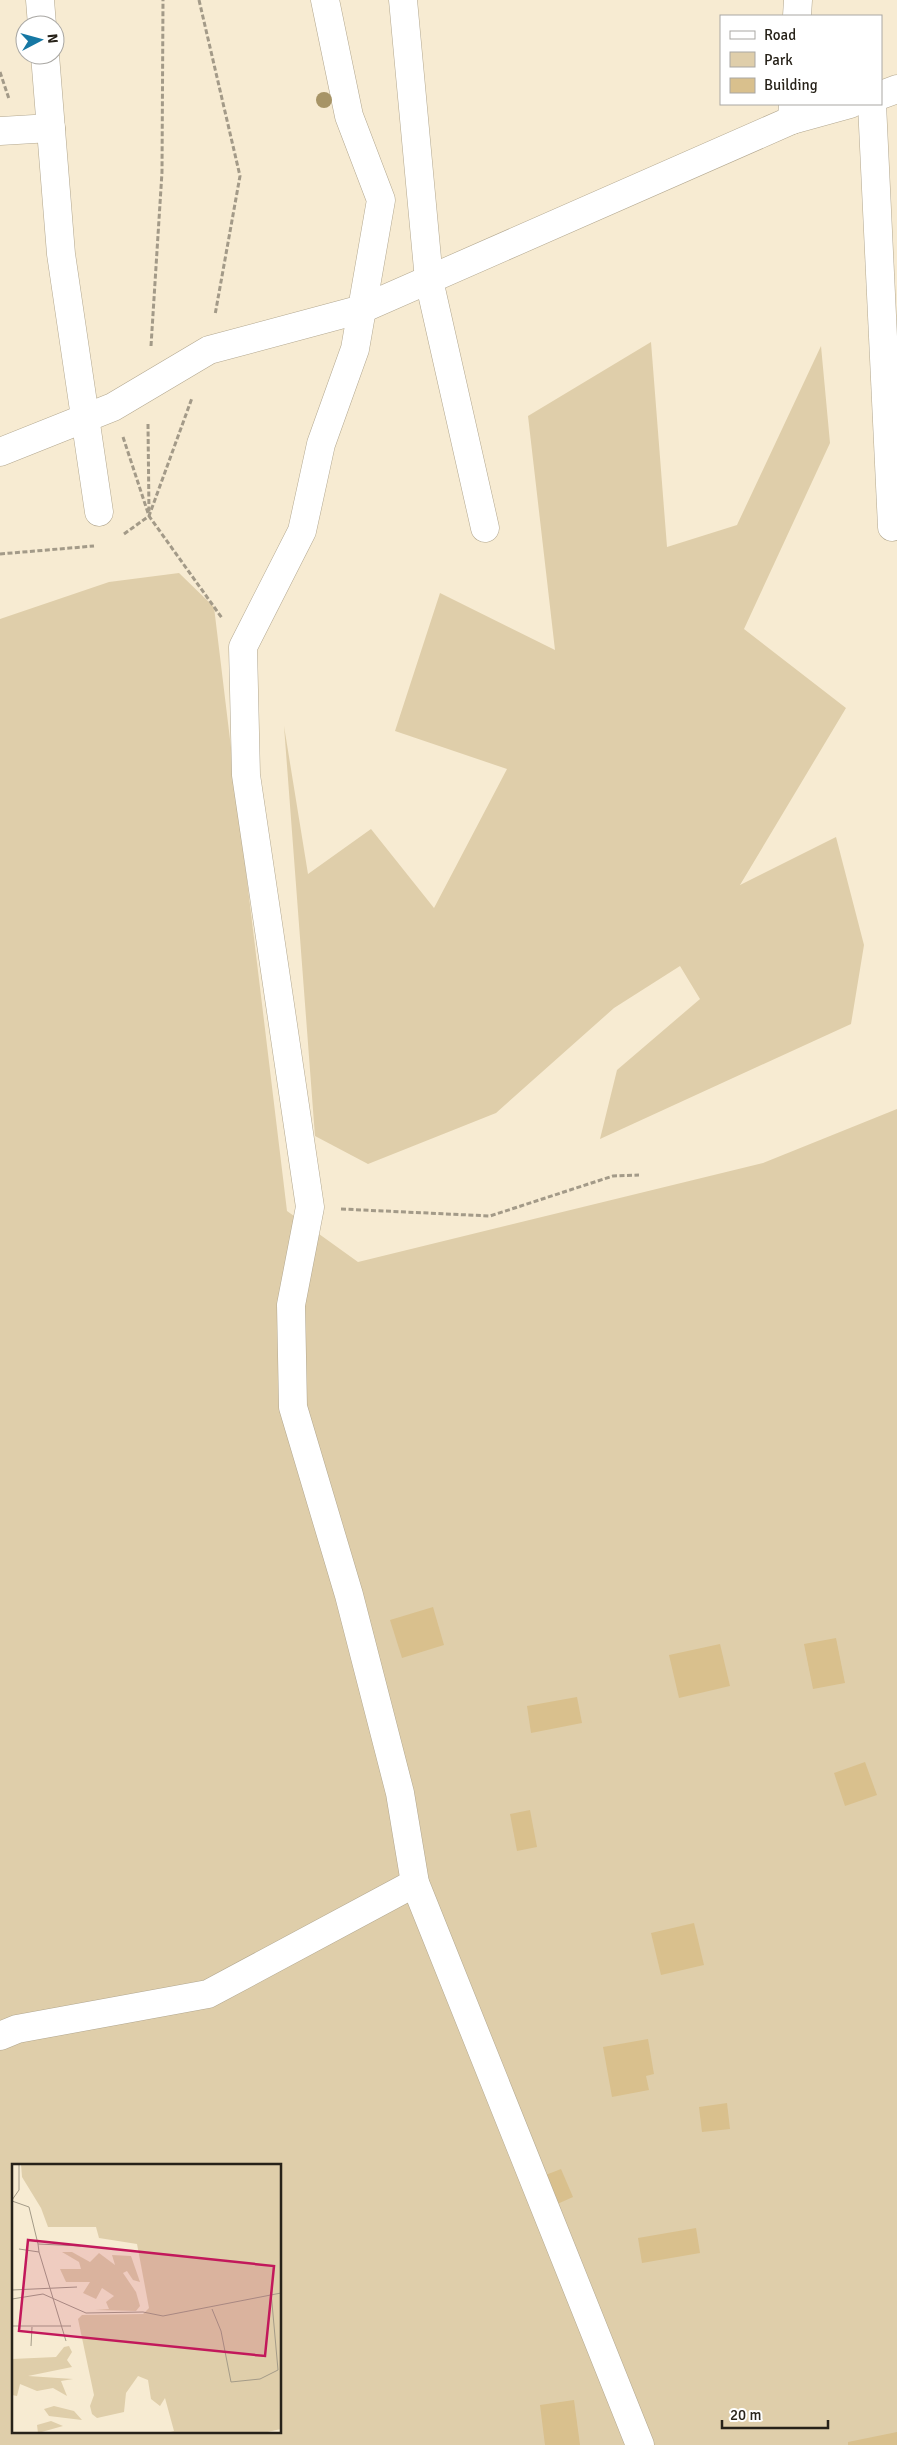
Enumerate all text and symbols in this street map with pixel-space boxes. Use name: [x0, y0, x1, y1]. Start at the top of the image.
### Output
north arrow: [15, 15, 65, 65]
legend: [720, 15, 882, 105]
text: Road: [764, 26, 796, 44]
text: N: [43, 33, 61, 44]
text: Park: [764, 51, 793, 69]
text: Building: [764, 76, 818, 94]
inset map: [12, 2164, 281, 2432]
scale bar: [722, 2398, 828, 2430]
text: 20 m: [730, 2406, 761, 2424]

